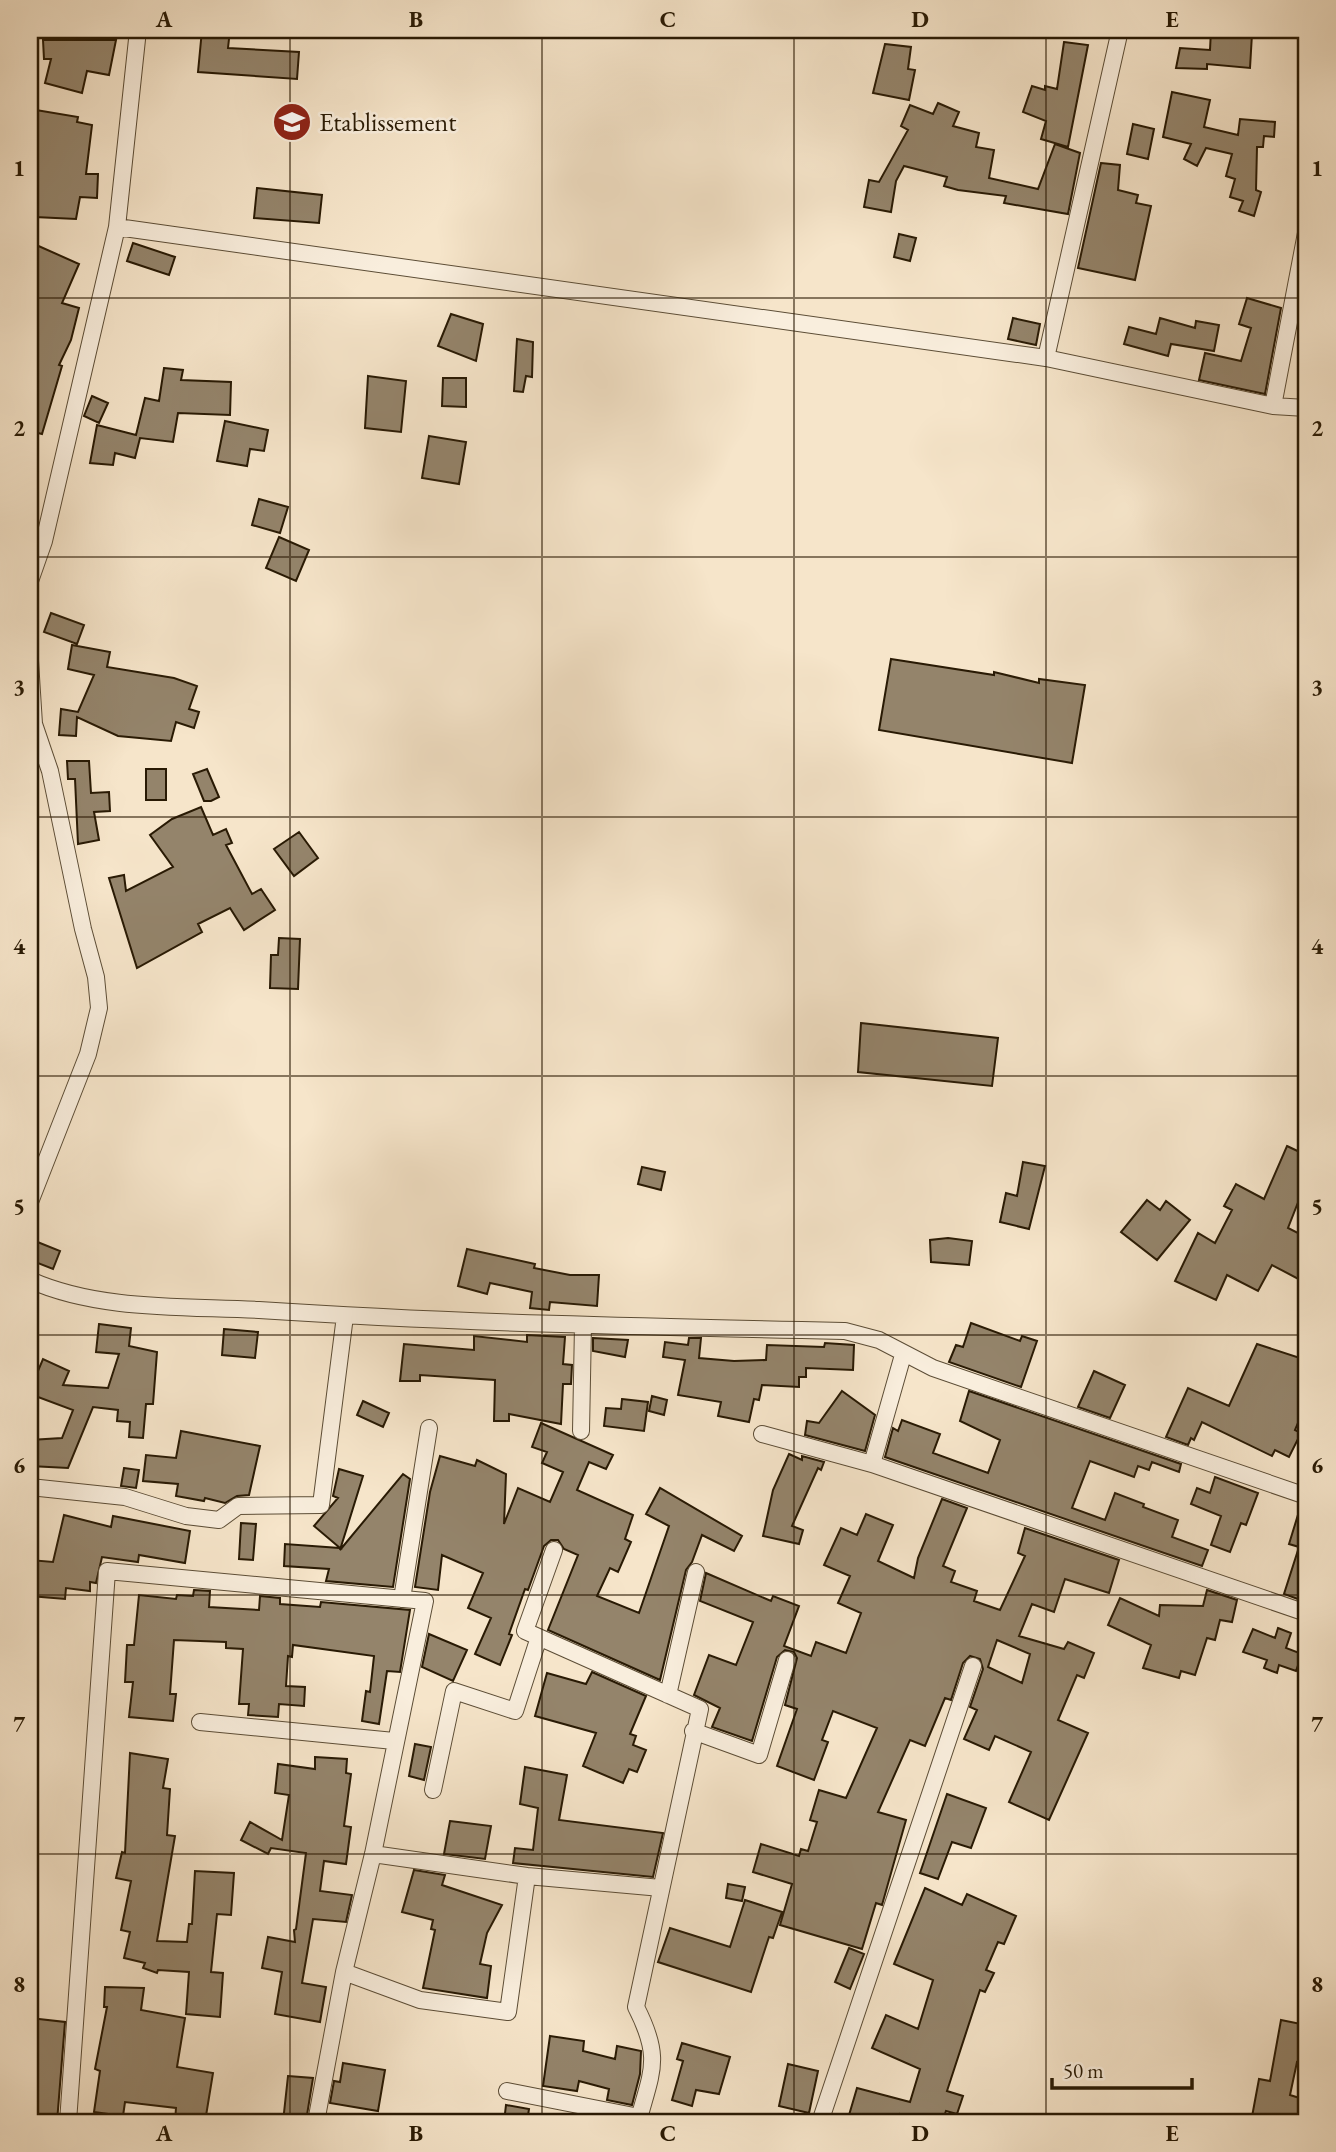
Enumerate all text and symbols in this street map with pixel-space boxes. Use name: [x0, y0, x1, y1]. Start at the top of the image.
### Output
text: A: [155, 4, 173, 34]
text: B: [409, 4, 423, 34]
text: C: [660, 4, 676, 34]
text: D: [911, 4, 929, 34]
text: E: [1165, 4, 1179, 34]
school or university icon: Etablissement: [271, 101, 313, 143]
place label: Etablissement: [319, 105, 457, 139]
text: 1: [13, 153, 25, 183]
text: 1: [1311, 153, 1323, 183]
text: 2: [13, 413, 25, 443]
text: 2: [1311, 413, 1323, 443]
text: 3: [13, 672, 25, 702]
text: 3: [1311, 672, 1323, 702]
text: 4: [13, 931, 26, 961]
text: 4: [1311, 931, 1324, 961]
text: 5: [13, 1191, 25, 1221]
text: 5: [1311, 1191, 1323, 1221]
text: 6: [13, 1450, 25, 1480]
text: 6: [1311, 1450, 1323, 1480]
text: 7: [13, 1709, 26, 1739]
text: 7: [1311, 1709, 1324, 1739]
text: 8: [13, 1969, 25, 1999]
text: 8: [1311, 1969, 1323, 1999]
scale bar: [1052, 2047, 1192, 2091]
text: 50 m: [1063, 2057, 1104, 2084]
text: A: [155, 2118, 173, 2148]
text: B: [409, 2118, 423, 2148]
text: C: [660, 2118, 676, 2148]
text: D: [911, 2118, 929, 2148]
text: E: [1165, 2118, 1179, 2148]

